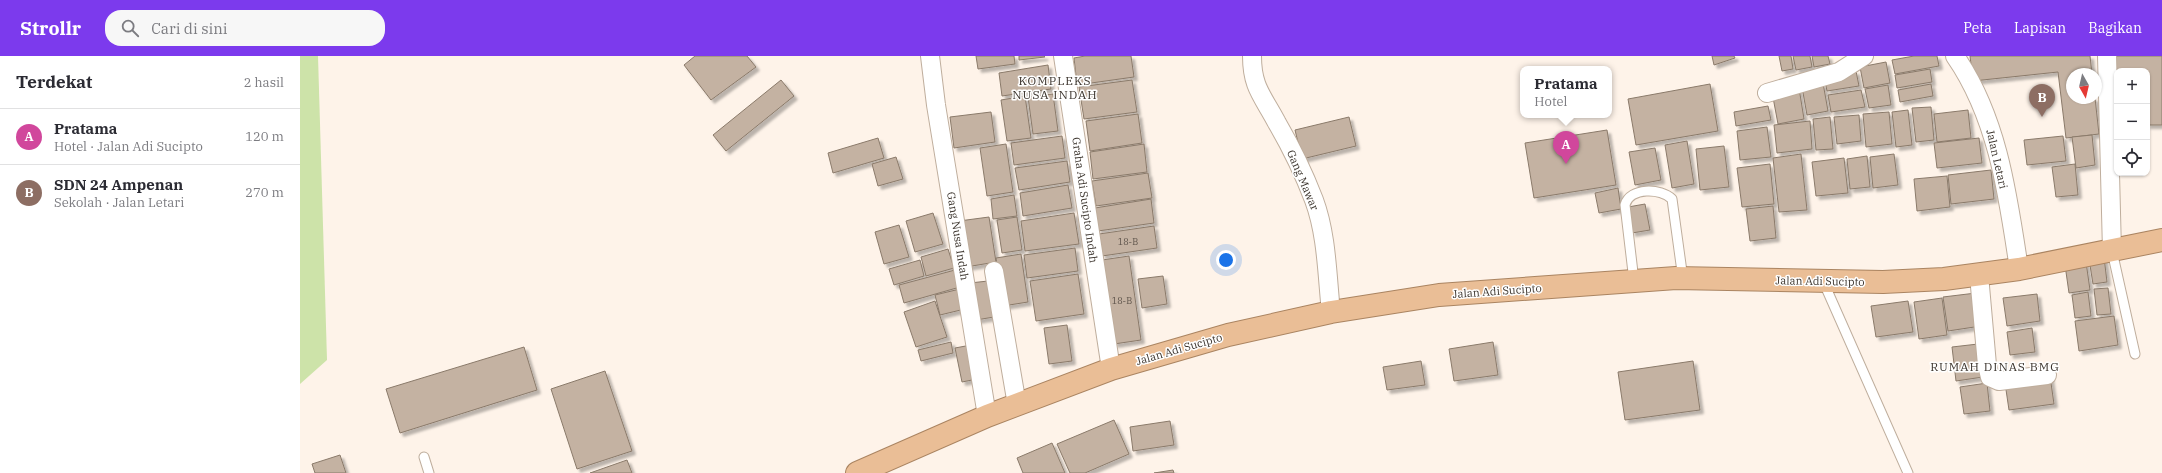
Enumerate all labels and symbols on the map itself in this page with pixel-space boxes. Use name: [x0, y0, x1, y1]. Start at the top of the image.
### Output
north arrow: [2066, 68, 2102, 104]
district label: KOMPLEKS NUSA INDAH: [1012, 73, 1098, 102]
pin: B: [2029, 84, 2055, 117]
street label: Jalan Letari: [1983, 128, 2011, 191]
pin: A: [1553, 131, 1579, 164]
street label: Graha Adi Sucipto Indah: [1069, 136, 1101, 264]
street label: Gang Mawar: [1284, 148, 1322, 213]
street label: Gang Nusa Indah: [944, 191, 972, 281]
house number: 18-B: [1118, 236, 1138, 247]
your location: [1216, 250, 1236, 270]
street label: Jalan Adi Sucipto: [1775, 273, 1865, 289]
street label: Jalan Adi Sucipto: [1452, 281, 1542, 301]
house number: 18-B: [1112, 295, 1132, 306]
street label: Jalan Adi Sucipto: [1134, 330, 1224, 368]
district label: RUMAH DINAS BMG: [1930, 359, 2060, 374]

